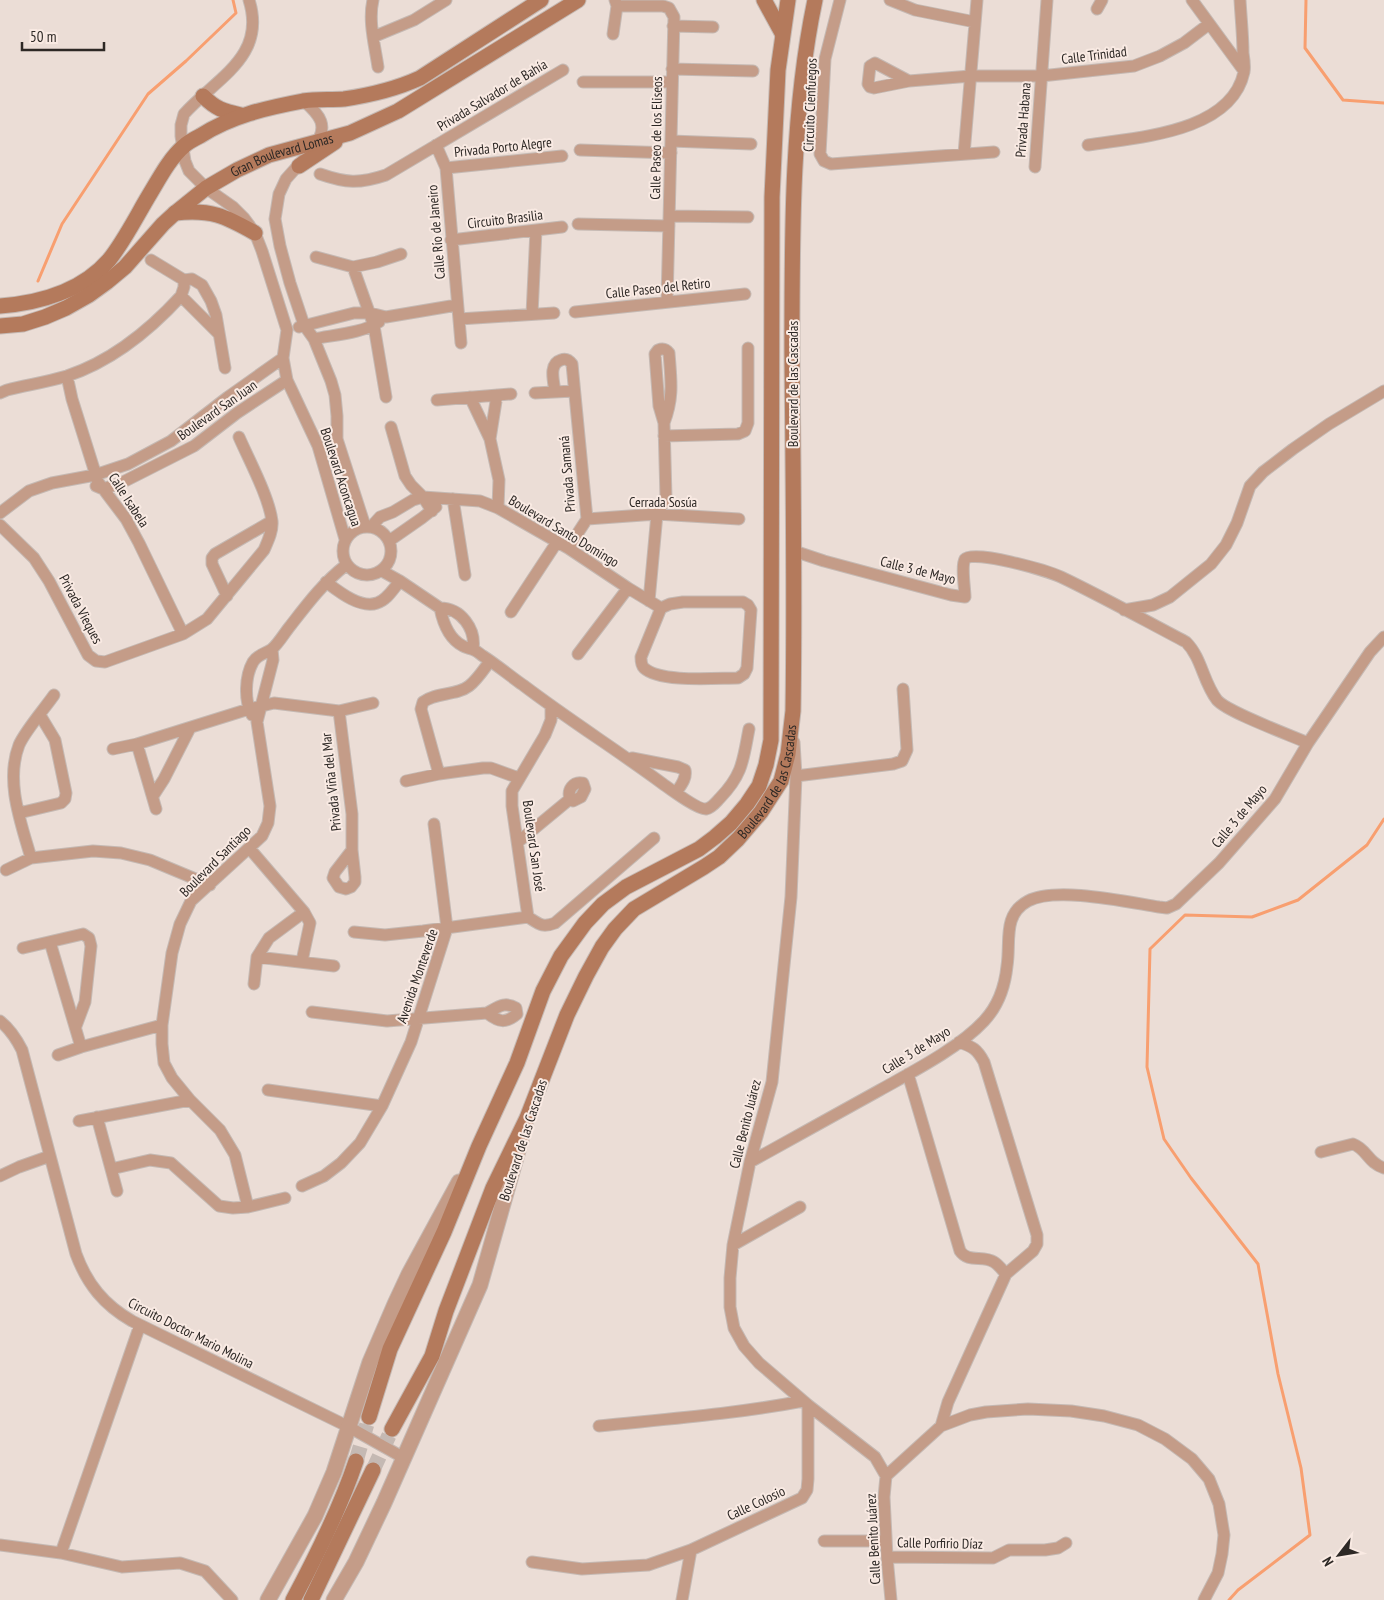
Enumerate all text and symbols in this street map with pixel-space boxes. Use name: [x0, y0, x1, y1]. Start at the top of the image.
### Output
scale bar: [22, 20, 105, 52]
text: 50 m: [30, 27, 56, 46]
street label: Calle Trinidad: [1060, 42, 1128, 68]
street label: Privada Salvador de Bahía: [434, 55, 550, 135]
street label: Circuito Cienfuegos: [799, 58, 821, 152]
street label: Calle Paseo de los Eliseos: [646, 76, 666, 200]
street label: Privada Habana: [1011, 82, 1035, 158]
street label: Gran Boulevard Lomas: [227, 129, 335, 181]
street label: Privada Porto Alegre: [453, 133, 553, 161]
street label: Calle Río de Janeiro: [423, 184, 449, 280]
street label: Circuito Brasilia: [466, 205, 544, 233]
street label: Calle Paseo del Retiro: [605, 274, 711, 302]
street label: Boulevard de las Cascadas: [784, 321, 802, 447]
street label: Boulevard San Juan: [174, 376, 260, 444]
street label: Boulevard Aconcagua: [317, 425, 365, 529]
street label: Privada Samaná: [555, 435, 579, 513]
street label: Calle Isabela: [105, 469, 153, 531]
street label: Boulevard Santo Domingo: [505, 491, 623, 571]
street label: Cerrada Sosúa: [629, 493, 697, 511]
street label: Calle 3 de Mayo: [878, 552, 958, 588]
street label: Privada Vieques: [55, 571, 107, 647]
street label: Boulevard de las Cascadas: [733, 723, 800, 842]
street label: Privada Viña del Mar: [317, 732, 345, 832]
street label: Calle 3 de Mayo: [1207, 781, 1271, 851]
street label: Boulevard San José: [519, 799, 549, 893]
street label: Boulevard Santiago: [175, 821, 255, 901]
street label: Avenida Monteverde: [392, 926, 442, 1026]
street label: Calle 3 de Mayo: [879, 1022, 953, 1078]
street label: Boulevard de las Cascadas: [495, 1077, 551, 1203]
street label: Calle Benito Juárez: [725, 1078, 765, 1170]
street label: Circuito Doctor Mario Molina: [125, 1294, 257, 1372]
street label: Calle Colosio: [724, 1482, 788, 1524]
street label: Calle Benito Juárez: [862, 1493, 884, 1585]
north arrow: [1314, 1530, 1364, 1580]
street label: Calle Porfirio Díaz: [897, 1533, 983, 1553]
text: N: [1318, 1554, 1338, 1570]

